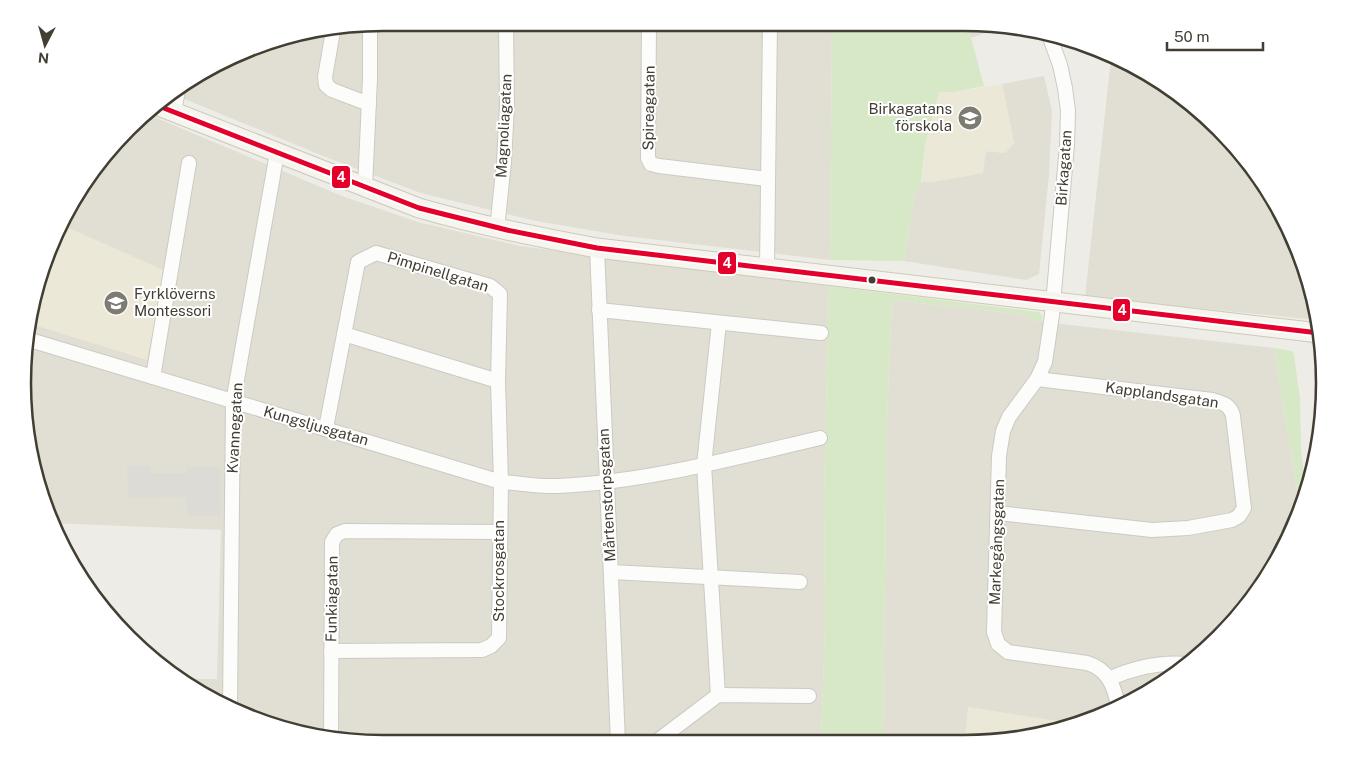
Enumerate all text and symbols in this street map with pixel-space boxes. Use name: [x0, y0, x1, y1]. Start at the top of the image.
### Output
north arrow: [20, 20, 70, 70]
scale bar: [1167, 20, 1263, 52]
text: 50 m: [1174, 28, 1209, 45]
text: N: [37, 49, 50, 66]
street label: Spireagatan: [639, 65, 658, 151]
street label: Magnoliagatan: [492, 73, 515, 179]
place label: Birkagatans förskola: [868, 100, 952, 134]
school or university icon: Birkagatans förskola: [957, 105, 983, 131]
street label: Birkagatan: [1052, 129, 1075, 207]
line badge: 4: [331, 165, 351, 189]
text: 4: [336, 169, 346, 185]
street label: Pimpinellgatan: [385, 248, 491, 295]
line badge: 4: [717, 251, 737, 275]
text: 4: [722, 255, 732, 271]
unlabelled marker: [867, 275, 877, 285]
place label: Fyrklöverns Montessori: [134, 285, 216, 319]
school or university icon: Fyrklöverns Montessori: [103, 290, 129, 316]
line badge: 4: [1112, 298, 1131, 322]
text: 4: [1117, 302, 1127, 318]
street label: Kapplandsgatan: [1104, 378, 1220, 411]
street label: Kvannegatan: [224, 382, 245, 474]
street label: Kungsljusgatan: [262, 402, 371, 449]
street label: Mårtenstorpsgatan: [595, 428, 618, 562]
street label: Markegångsgatan: [986, 479, 1007, 605]
street label: Stockrosgatan: [490, 520, 507, 622]
street label: Funkiagatan: [322, 556, 341, 642]

